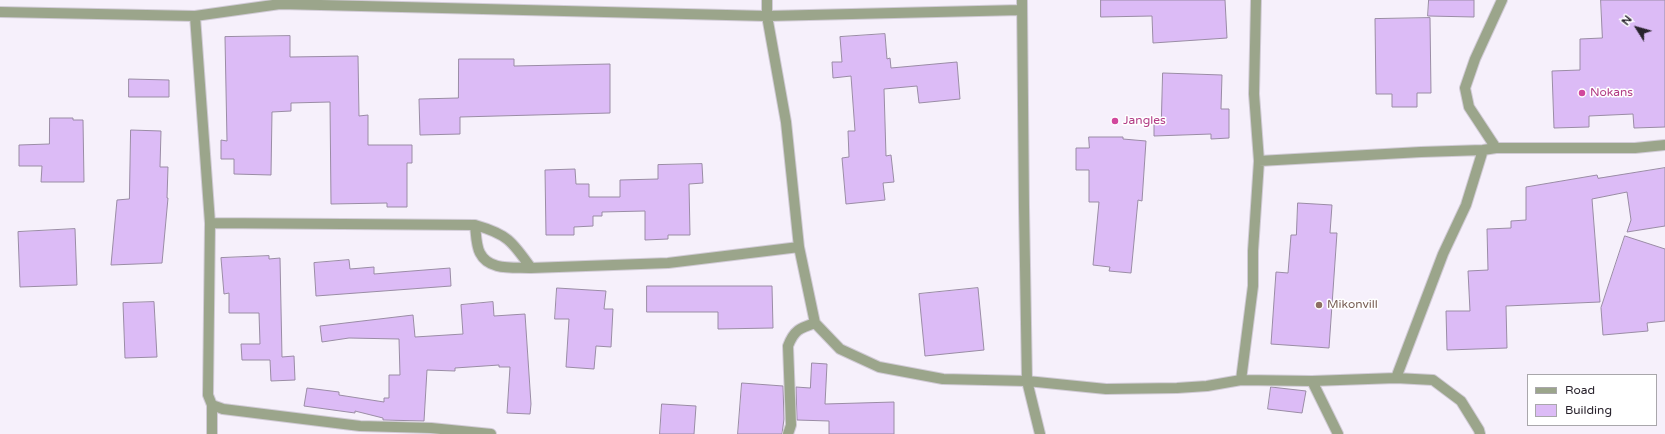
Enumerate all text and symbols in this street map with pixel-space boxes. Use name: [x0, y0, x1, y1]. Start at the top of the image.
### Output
north arrow: [1617, 8, 1657, 48]
text: N: [1619, 13, 1635, 28]
place label: Nokans: [1590, 86, 1633, 100]
marker: Nokans: [1577, 88, 1587, 98]
place label: Jangles: [1123, 114, 1166, 128]
marker: Jangles: [1110, 116, 1120, 126]
place label: Mikonvill: [1327, 298, 1378, 312]
marker: Mikonvill: [1314, 300, 1324, 310]
legend: [1527, 374, 1657, 426]
text: Road: [1565, 383, 1595, 397]
text: Building: [1565, 403, 1612, 417]

